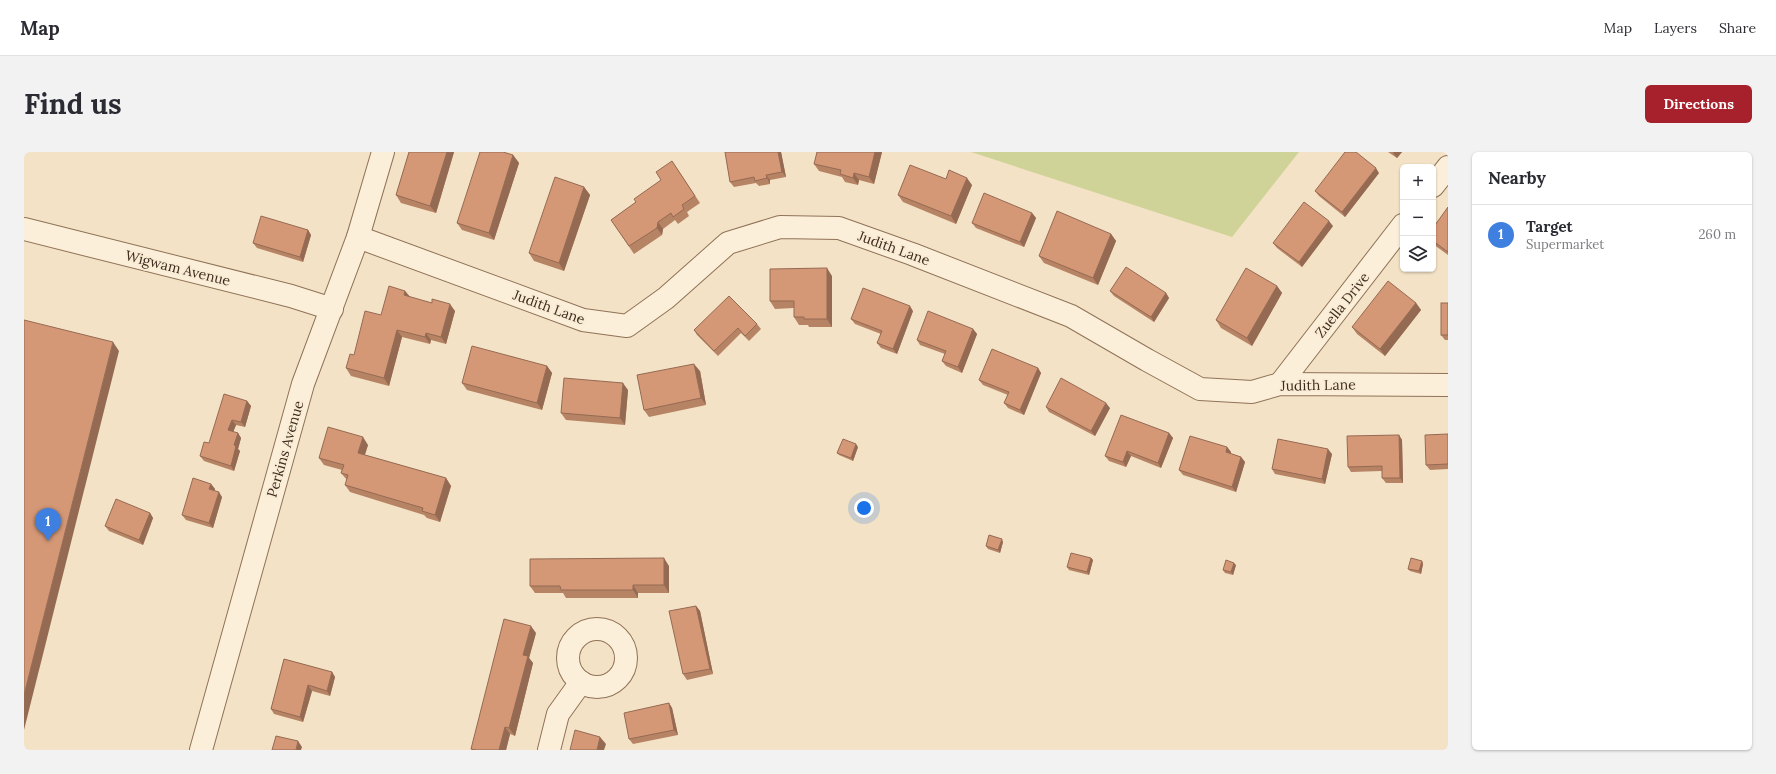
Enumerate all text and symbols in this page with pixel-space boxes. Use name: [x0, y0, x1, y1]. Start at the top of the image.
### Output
text: Map: [20, 16, 60, 40]
text: Map: [1604, 19, 1632, 37]
text: Layers: [1654, 19, 1697, 37]
text: Share: [1719, 19, 1756, 37]
button: Directions: [1645, 85, 1752, 123]
text: Find us: [24, 86, 122, 122]
map controls: [1400, 164, 1436, 272]
button: +: [1400, 164, 1436, 200]
text: Nearby: [1488, 167, 1546, 189]
button: −: [1400, 200, 1436, 236]
text: Target: [1526, 217, 1573, 236]
street label: Judith Lane: [855, 226, 933, 269]
text: 1: [1498, 226, 1504, 243]
text: 260 m: [1698, 226, 1736, 243]
button: layers: [1400, 236, 1436, 272]
text: Supermarket: [1526, 236, 1604, 253]
street label: Wigwam Avenue: [124, 246, 233, 290]
street label: Zuella Drive: [1311, 268, 1373, 341]
street label: Judith Lane: [510, 285, 588, 328]
street label: Judith Lane: [1279, 375, 1356, 395]
street label: Perkins Avenue: [263, 398, 307, 499]
your location: [854, 498, 874, 518]
pin: 1: [35, 508, 61, 541]

